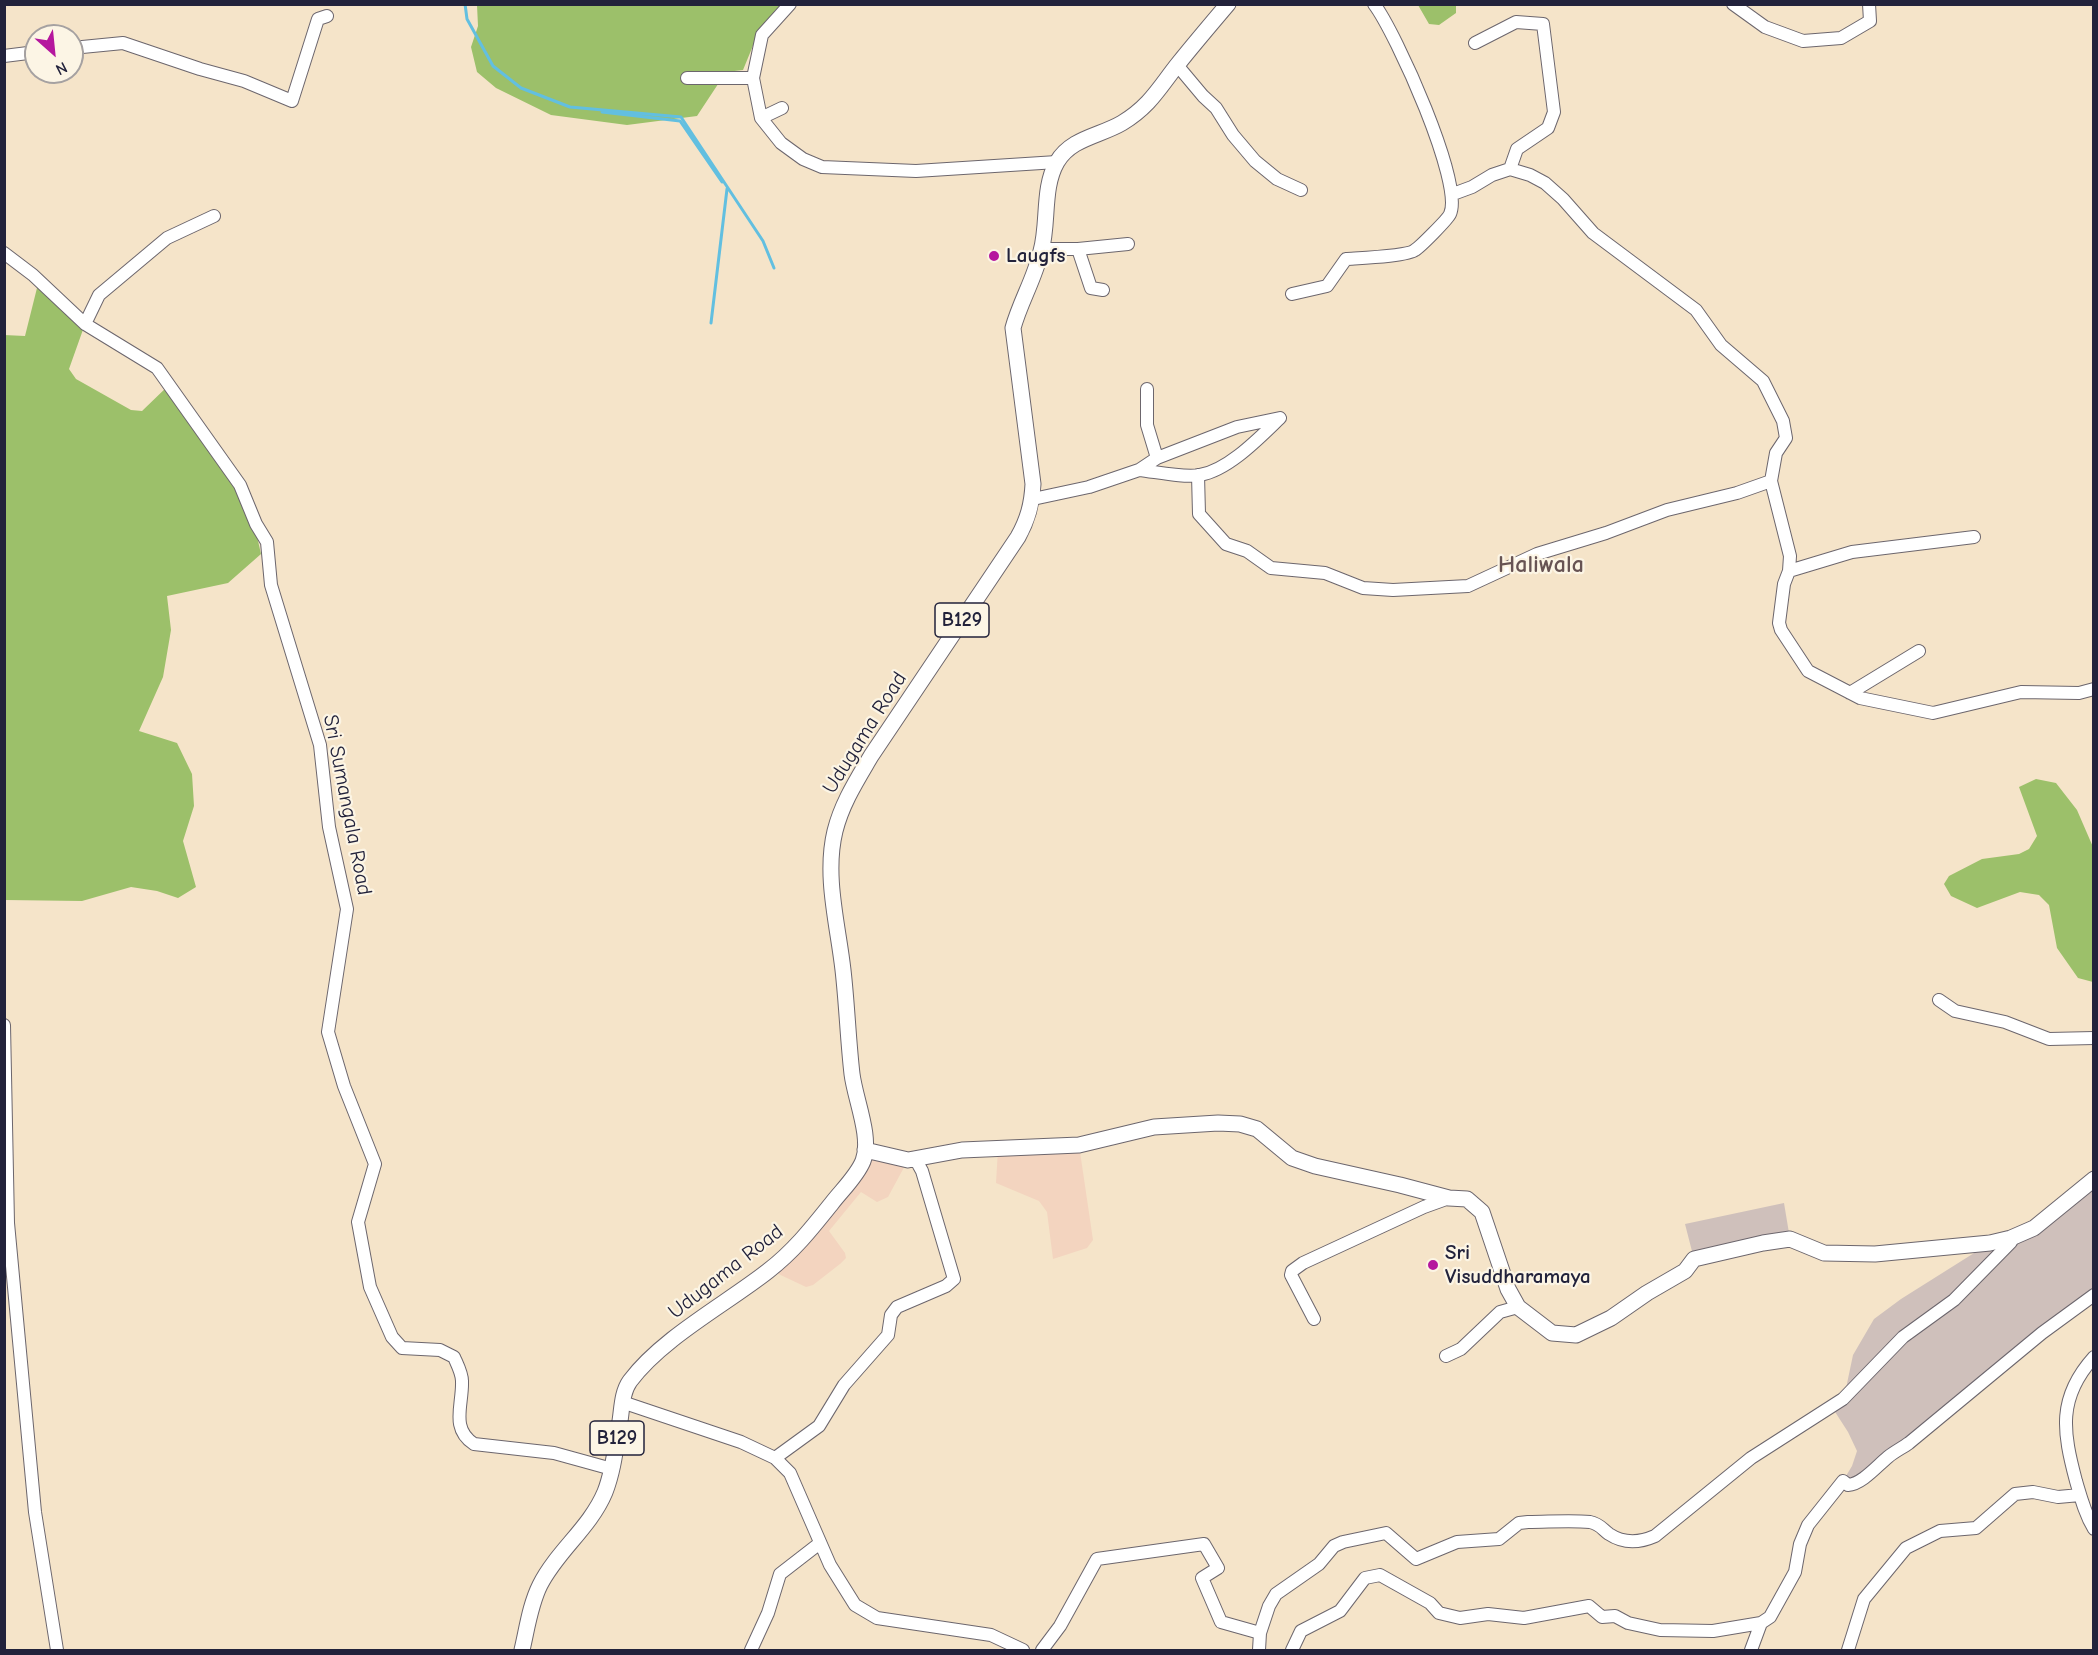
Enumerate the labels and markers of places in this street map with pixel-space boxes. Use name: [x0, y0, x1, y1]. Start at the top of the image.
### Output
place label: Laugfs: [1006, 243, 1065, 269]
marker: Laugfs: [987, 249, 1001, 263]
place label: Sri Visuddharamaya: [1445, 1240, 1591, 1290]
marker: Sri Visuddharamaya: [1426, 1258, 1440, 1272]

